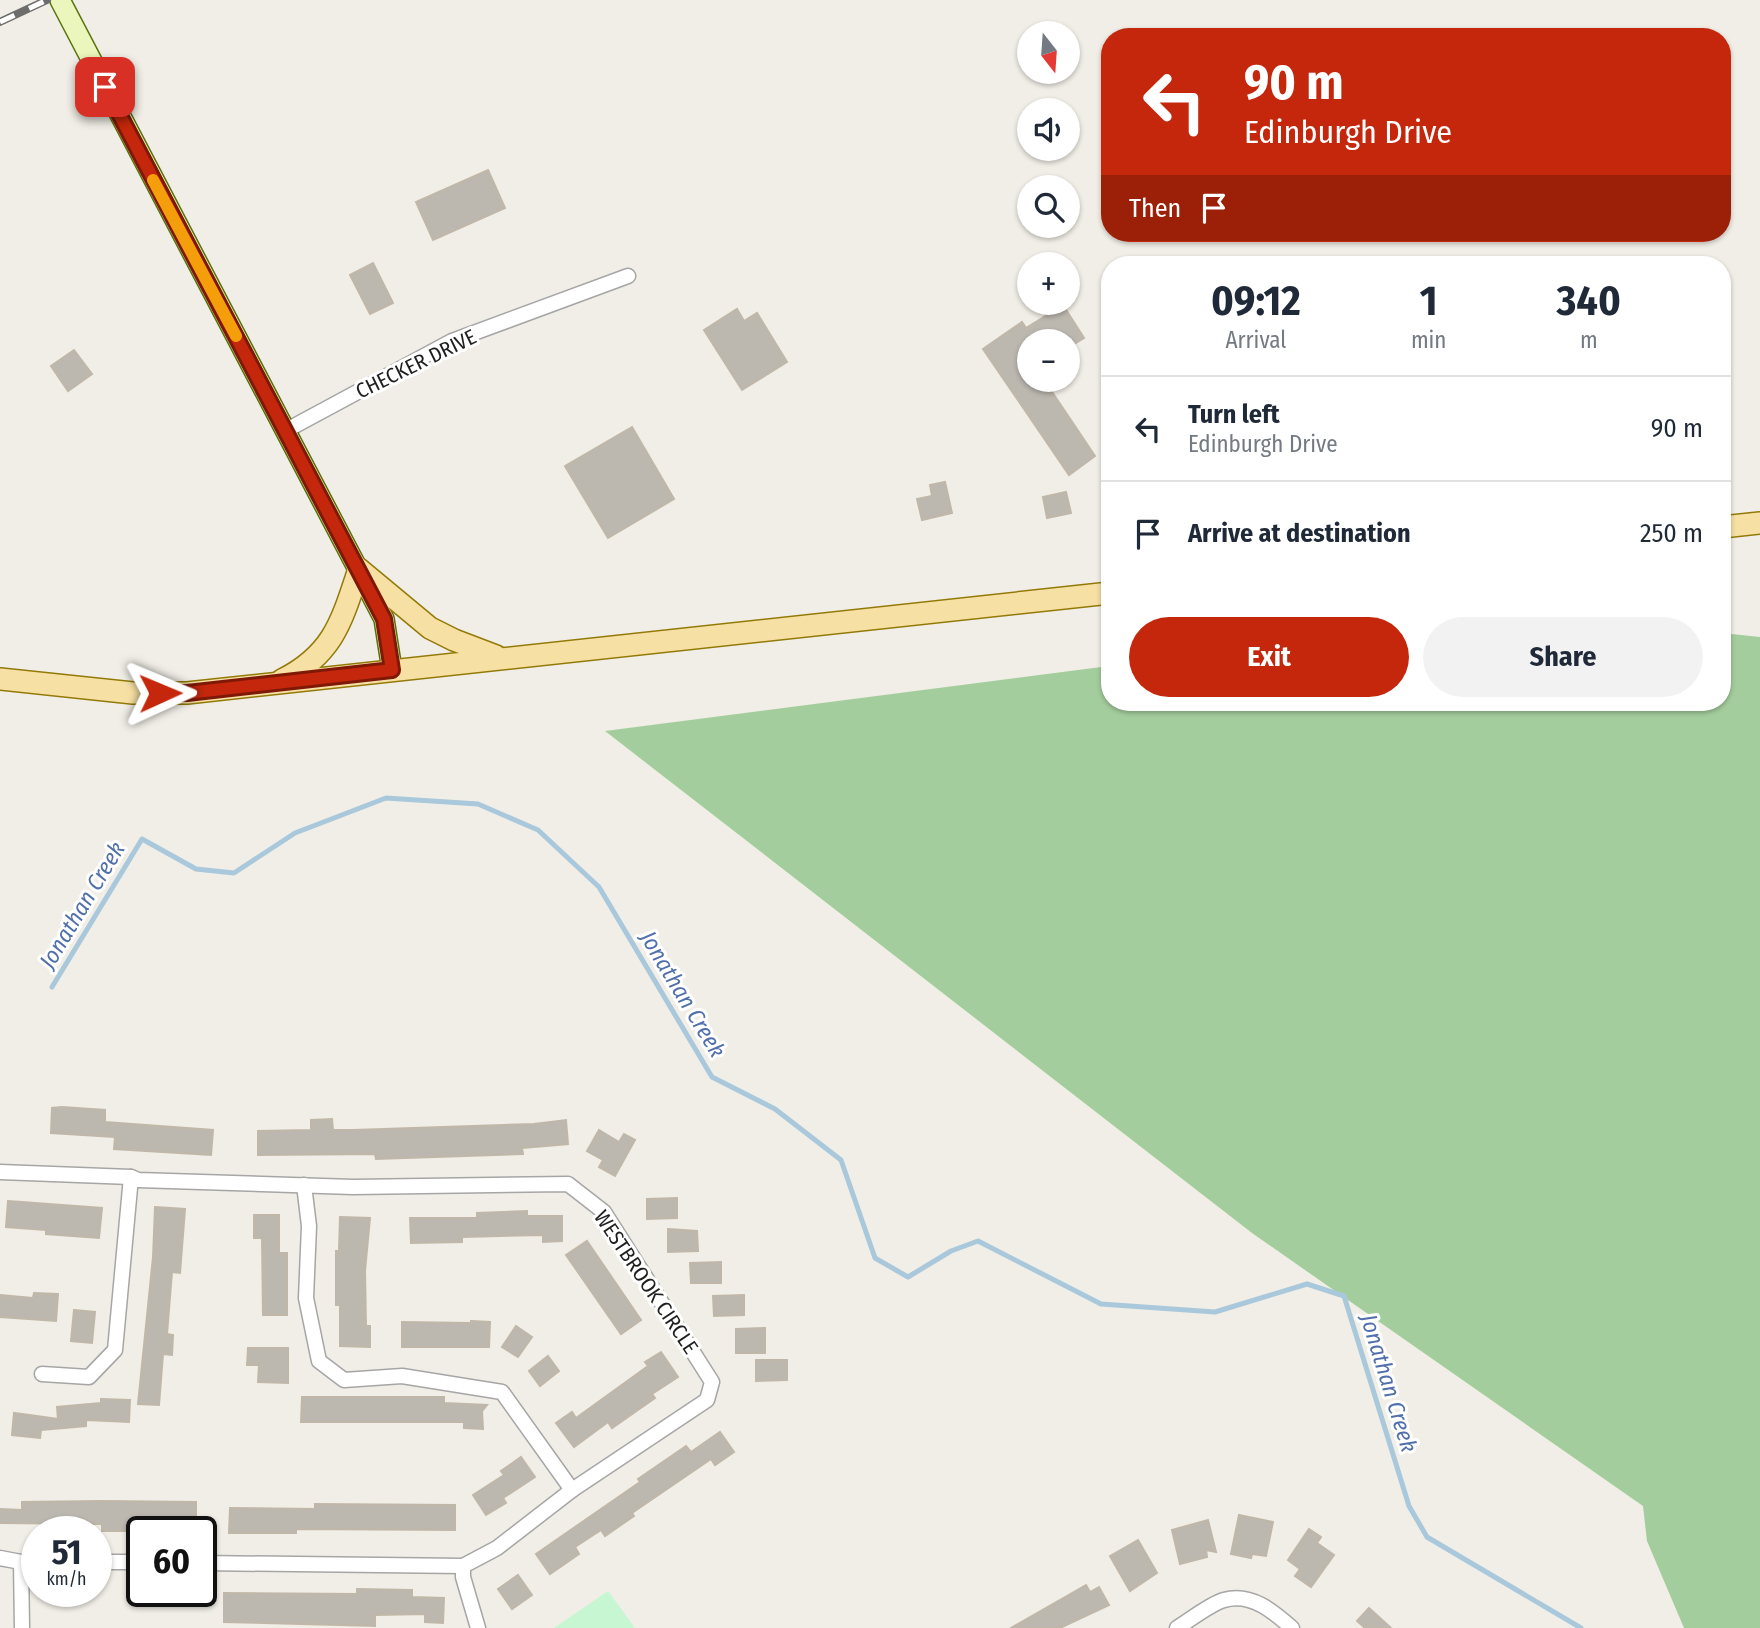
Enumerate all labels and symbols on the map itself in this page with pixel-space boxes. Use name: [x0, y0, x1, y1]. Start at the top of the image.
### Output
north arrow: [1017, 21, 1080, 84]
pin: [75, 57, 135, 117]
street label: CHECKER DRIVE: [352, 324, 481, 404]
position arrow: [123, 656, 197, 730]
water label: Jonathan Creek: [32, 837, 131, 975]
water label: Jonathan Creek: [633, 924, 732, 1062]
street label: WESTBROOK CIRCLE: [588, 1205, 704, 1359]
water label: Jonathan Creek: [1354, 1309, 1423, 1455]
speed limit sign: 60: [126, 1516, 217, 1607]

